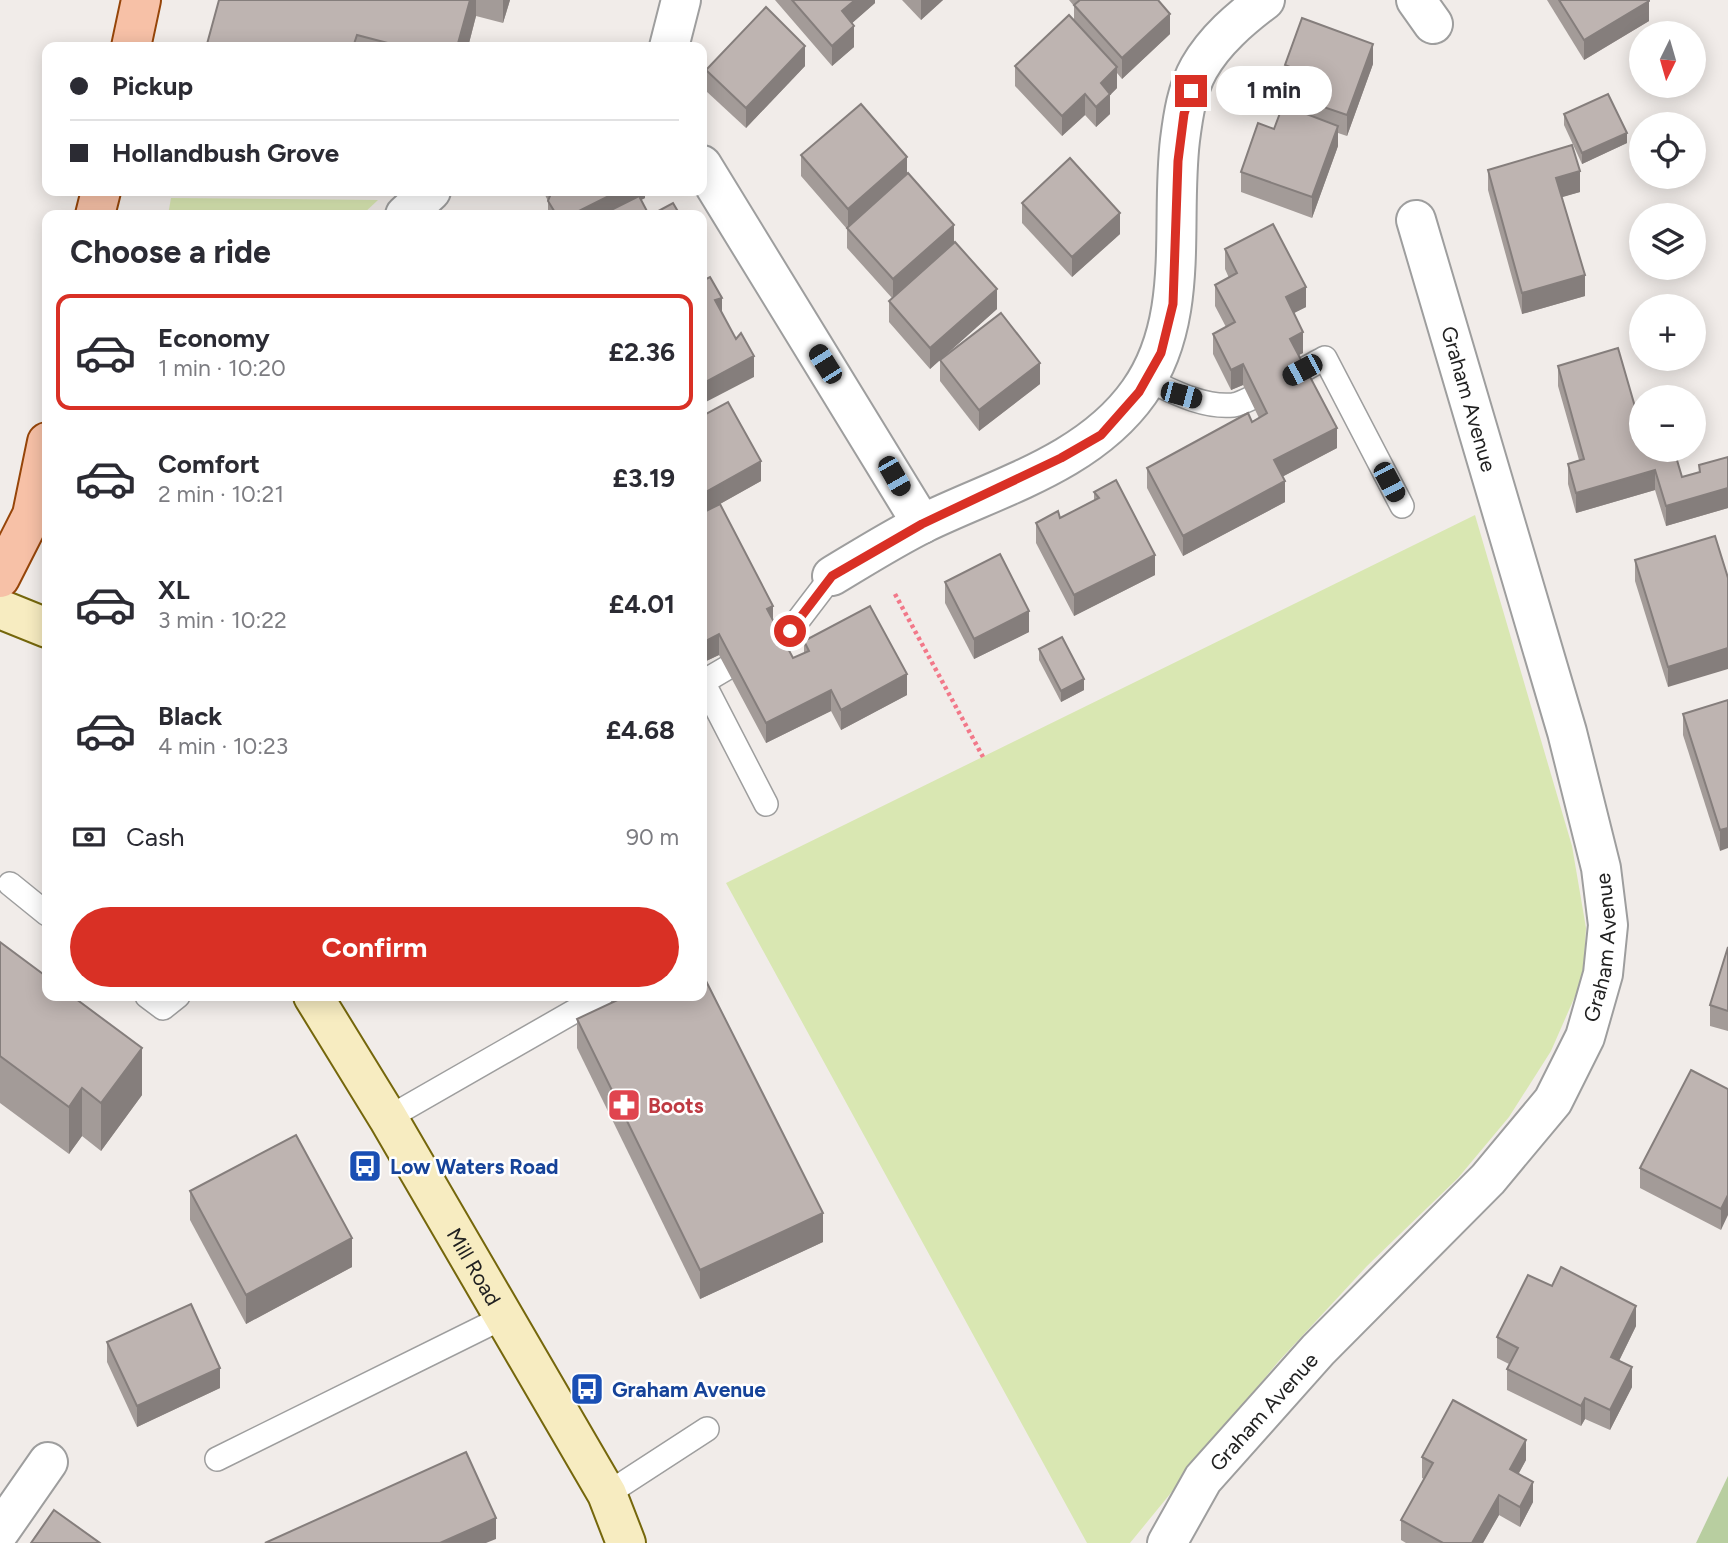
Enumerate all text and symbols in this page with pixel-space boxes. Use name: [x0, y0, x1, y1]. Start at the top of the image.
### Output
north arrow: [1629, 21, 1706, 98]
map controls: [1629, 21, 1706, 462]
callout: 1 min: [1216, 66, 1331, 116]
text: Pickup: [112, 70, 193, 102]
route end: [1175, 75, 1207, 107]
text: 1 min: [1247, 76, 1301, 104]
button: locate: [1629, 112, 1706, 189]
text: Hollandbush Grove: [112, 137, 339, 169]
button: layers: [1629, 203, 1706, 280]
text: Choose a ride: [70, 233, 271, 271]
button: +: [1629, 294, 1706, 371]
icon: car: [74, 321, 137, 384]
text: Economy: [158, 322, 270, 354]
street label: Graham Avenue: [1436, 323, 1502, 475]
text: £2.36: [608, 336, 675, 368]
car: [805, 341, 846, 387]
car: [1279, 351, 1326, 389]
text: 1 min · 10:20: [158, 354, 286, 382]
car: [1158, 379, 1205, 411]
button: −: [1629, 385, 1706, 462]
icon: car: [74, 447, 137, 510]
text: Comfort: [158, 448, 260, 480]
car: [875, 453, 914, 499]
car: [1370, 459, 1409, 505]
text: £3.19: [613, 462, 675, 494]
text: 2 min · 10:21: [158, 480, 284, 508]
icon: car: [74, 573, 137, 636]
text: XL: [158, 574, 190, 606]
text: £4.01: [609, 588, 675, 620]
text: 3 min · 10:22: [158, 606, 287, 634]
route start: [774, 615, 806, 647]
icon: car: [74, 699, 137, 762]
text: Black: [158, 700, 222, 732]
text: £4.68: [606, 714, 675, 746]
text: 4 min · 10:23: [158, 732, 288, 760]
icon: cash: [70, 818, 108, 856]
text: Cash: [126, 821, 185, 853]
text: 90 m: [626, 823, 679, 851]
street label: Graham Avenue: [1577, 872, 1621, 1025]
button: Confirm: [70, 907, 679, 987]
pharmacy icon: Boots: [605, 1086, 643, 1124]
place label: Boots: [648, 1093, 704, 1118]
bus stop icon: Low Waters Road: [346, 1147, 384, 1185]
place label: Low Waters Road: [390, 1154, 559, 1179]
street label: Mill Road: [442, 1223, 507, 1310]
street label: Graham Avenue: [1204, 1347, 1323, 1476]
bus stop icon: Graham Avenue: [568, 1370, 606, 1408]
place label: Graham Avenue: [612, 1377, 766, 1402]

